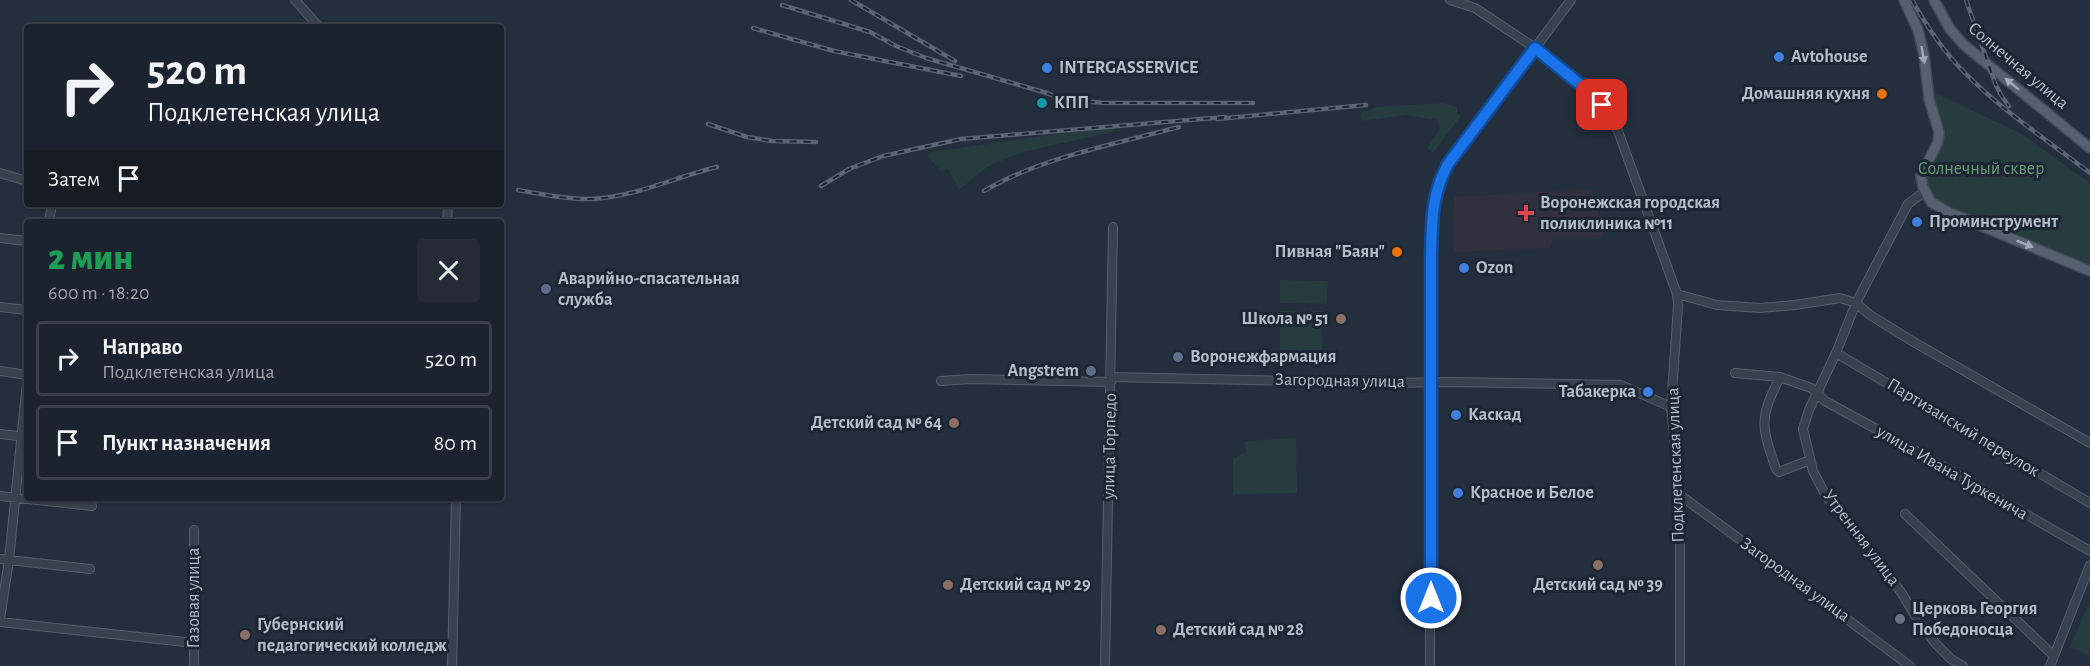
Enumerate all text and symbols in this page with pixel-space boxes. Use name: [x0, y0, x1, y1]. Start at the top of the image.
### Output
street label: Солнечная улица: [1965, 19, 2071, 113]
one-way arrow: [1919, 46, 1928, 65]
icon: right: [48, 48, 126, 126]
place label: Avtohouse: [1791, 48, 1868, 66]
text: 520 m: [147, 50, 247, 92]
marker: Avtohouse: [1772, 50, 1786, 64]
place label: INTERGASSERVICE: [1059, 59, 1198, 77]
marker: INTERGASSERVICE: [1040, 61, 1054, 75]
one-way arrow: [2005, 78, 2020, 91]
pin: [1576, 79, 1627, 130]
place label: Домашняя кухня: [1742, 85, 1870, 103]
marker: Домашняя кухня: [1875, 87, 1889, 101]
icon: arrive: [1585, 88, 1618, 121]
place label: КПП: [1054, 94, 1089, 112]
marker: КПП: [1035, 96, 1049, 110]
text: Подклетенская улица: [147, 99, 380, 126]
park label: Солнечный сквер: [1918, 160, 2044, 178]
icon: arrive: [112, 162, 145, 195]
text: Затем: [48, 168, 100, 190]
place label: Воронежская городская поликлиника №11: [1540, 194, 1720, 233]
marker: Воронежская городская поликлиника №11: [1517, 204, 1535, 222]
place label: Проминструмент: [1929, 213, 2059, 231]
marker: Проминструмент: [1910, 215, 1924, 229]
button: close: [417, 239, 480, 302]
text: 2 мин: [48, 240, 134, 276]
one-way arrow: [2016, 240, 2034, 249]
place label: Пивная "Баян": [1275, 243, 1385, 261]
marker: Пивная "Баян": [1390, 245, 1404, 259]
place label: Ozon: [1476, 259, 1513, 277]
marker: Ozon: [1457, 261, 1471, 275]
place label: Аварийно-спасательная служба: [558, 270, 740, 309]
marker: Аварийно-спасательная служба: [539, 282, 553, 296]
text: 600 m · 18:20: [48, 283, 150, 303]
place label: Школа № 51: [1241, 310, 1329, 328]
marker: Школа № 51: [1334, 312, 1348, 326]
text: Направо: [102, 336, 183, 358]
icon: right: [51, 342, 84, 375]
text: 520 m: [425, 348, 477, 370]
place label: Воронежфармация: [1190, 348, 1336, 366]
marker: Воронежфармация: [1171, 350, 1185, 364]
text: Подклетенская улица: [102, 362, 275, 382]
place label: Angstrem: [1008, 362, 1079, 380]
marker: Angstrem: [1084, 364, 1098, 378]
street label: Загородная улица: [1275, 371, 1405, 391]
street label: Партизанский переулок: [1884, 375, 2043, 481]
place label: Табакерка: [1559, 383, 1636, 401]
marker: Табакерка: [1641, 385, 1655, 399]
street label: Подклетенская улица: [1664, 387, 1688, 543]
street label: улица Торпедо: [1100, 393, 1120, 500]
place label: Каскад: [1468, 406, 1522, 424]
marker: Каскад: [1449, 408, 1463, 422]
place label: Детский сад № 64: [811, 414, 942, 432]
marker: Детский сад № 64: [947, 416, 961, 430]
street label: улица Ивана Туркенича: [1872, 422, 2031, 524]
icon: arrive: [51, 426, 84, 459]
text: Пункт назначения: [102, 432, 271, 454]
text: 80 m: [434, 432, 477, 454]
place label: Красное и Белое: [1470, 484, 1594, 502]
marker: Красное и Белое: [1451, 486, 1465, 500]
street label: Утренняя улица: [1819, 487, 1903, 589]
street label: Загородная улица: [1737, 534, 1853, 626]
street label: Газовая улица: [185, 548, 203, 648]
marker: Детский сад № 39: [1591, 558, 1605, 572]
position arrow: [1399, 566, 1463, 630]
place label: Детский сад № 29: [960, 576, 1091, 594]
place label: Детский сад № 39: [1533, 576, 1663, 594]
marker: Детский сад № 29: [941, 578, 955, 592]
place label: Церковь Георгия Победоносца: [1912, 600, 2037, 639]
marker: Церковь Георгия Победоносца: [1893, 612, 1907, 626]
place label: Губернский педагогический колледж: [257, 616, 447, 655]
place label: Детский сад № 28: [1173, 621, 1304, 639]
marker: Детский сад № 28: [1154, 623, 1168, 637]
marker: Губернский педагогический колледж: [238, 628, 252, 642]

